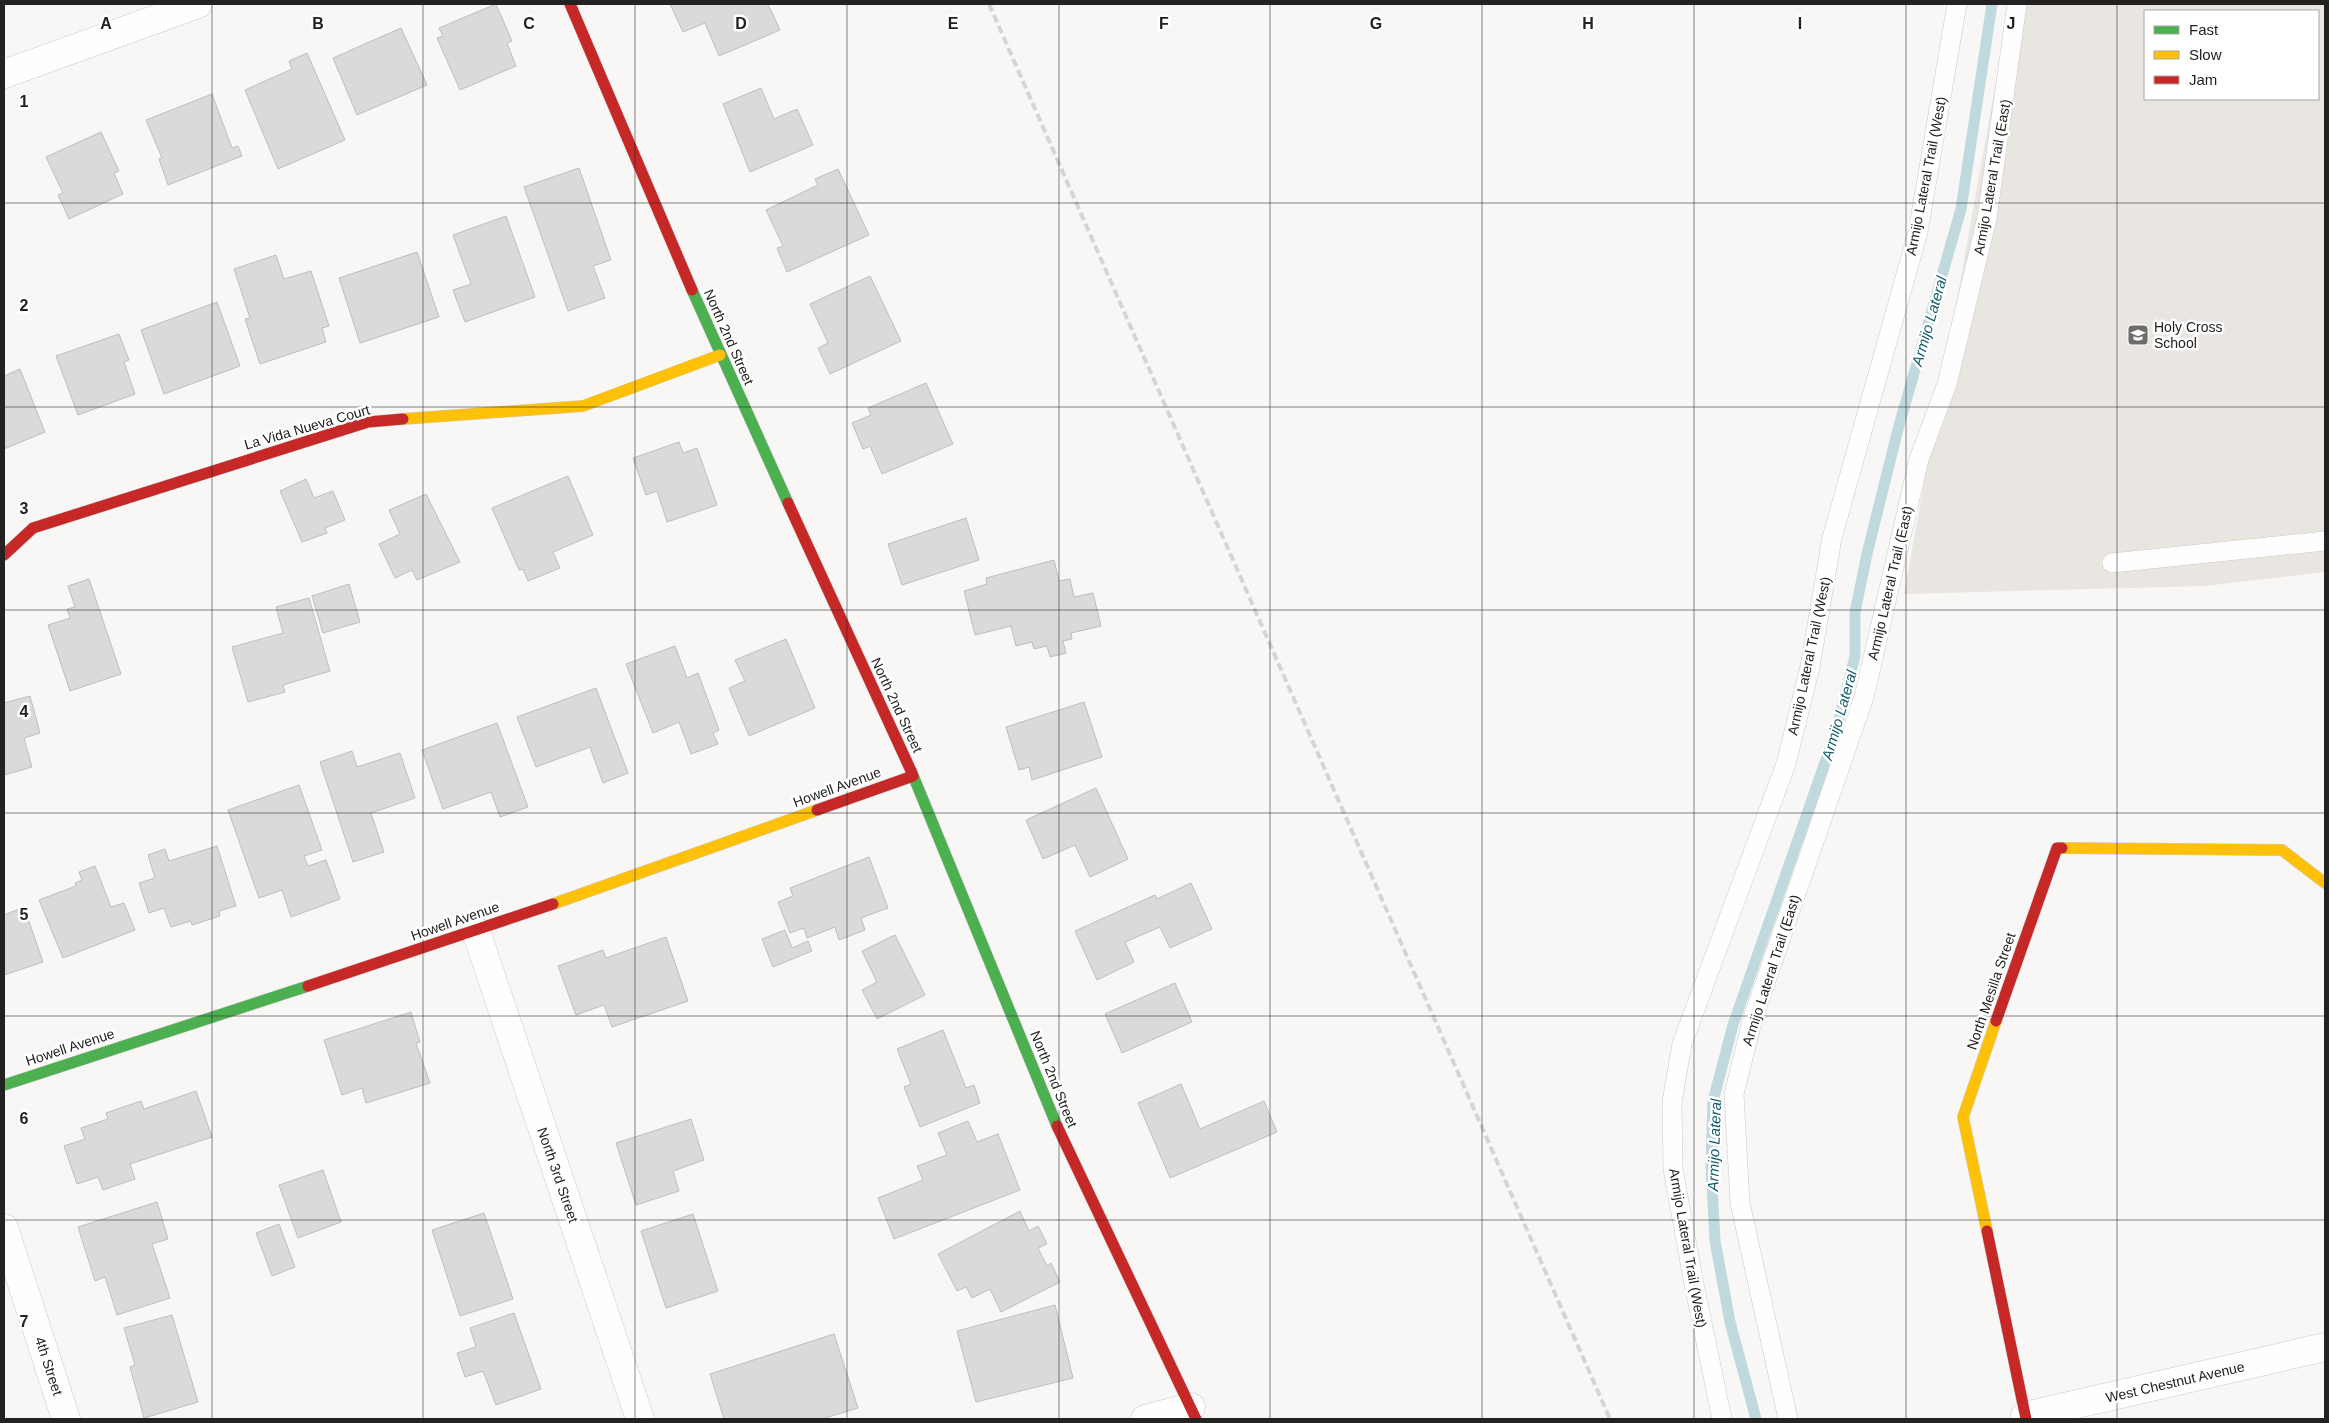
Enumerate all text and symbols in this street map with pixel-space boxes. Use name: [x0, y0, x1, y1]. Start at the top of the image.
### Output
legend: [2144, 10, 2319, 100]
text: A: [100, 15, 112, 32]
text: B: [312, 15, 324, 32]
text: C: [523, 15, 535, 32]
text: D: [735, 15, 747, 32]
text: E: [948, 15, 959, 32]
text: F: [1159, 15, 1169, 32]
text: G: [1370, 15, 1382, 32]
text: H: [1582, 15, 1594, 32]
text: I: [1798, 15, 1802, 32]
text: J: [2007, 15, 2015, 32]
text: Fast: [2189, 21, 2219, 38]
text: Slow: [2189, 46, 2222, 63]
text: Jam: [2189, 71, 2217, 88]
text: 1: [20, 93, 29, 110]
street label: Armijo Lateral Trail (West): [1903, 95, 1949, 257]
street label: Armijo Lateral Trail (East): [1970, 98, 2014, 256]
water label: Armijo Lateral: [1908, 274, 1950, 369]
street label: North 2nd Street: [701, 287, 757, 387]
text: 2: [20, 297, 29, 314]
place label: Holy Cross School: [2154, 319, 2222, 351]
school or university icon: Holy Cross School: [2126, 323, 2150, 347]
street label: La Vida Nueva Court: [242, 401, 372, 453]
text: 3: [20, 500, 29, 517]
street label: Armijo Lateral Trail (East): [1864, 504, 1916, 662]
street label: Armijo Lateral Trail (West): [1784, 575, 1834, 737]
street label: North 2nd Street: [868, 655, 926, 755]
water label: Armijo Lateral: [1818, 668, 1860, 763]
text: 4: [20, 703, 29, 720]
street label: Howell Avenue: [791, 764, 883, 810]
street label: Armijo Lateral Trail (East): [1739, 892, 1803, 1048]
street label: Howell Avenue: [409, 898, 501, 944]
text: 5: [20, 906, 29, 923]
street label: North Mesilla Street: [1963, 930, 2019, 1052]
street label: Howell Avenue: [24, 1025, 117, 1069]
street label: North 2nd Street: [1027, 1028, 1081, 1130]
water label: Armijo Lateral: [1704, 1098, 1724, 1193]
text: 6: [20, 1110, 29, 1127]
street label: North 3rd Street: [534, 1125, 582, 1225]
street label: Armijo Lateral Trail (West): [1666, 1167, 1710, 1329]
text: 7: [20, 1313, 29, 1330]
street label: 4th Street: [32, 1335, 66, 1397]
street label: West Chestnut Avenue: [2104, 1358, 2246, 1406]

